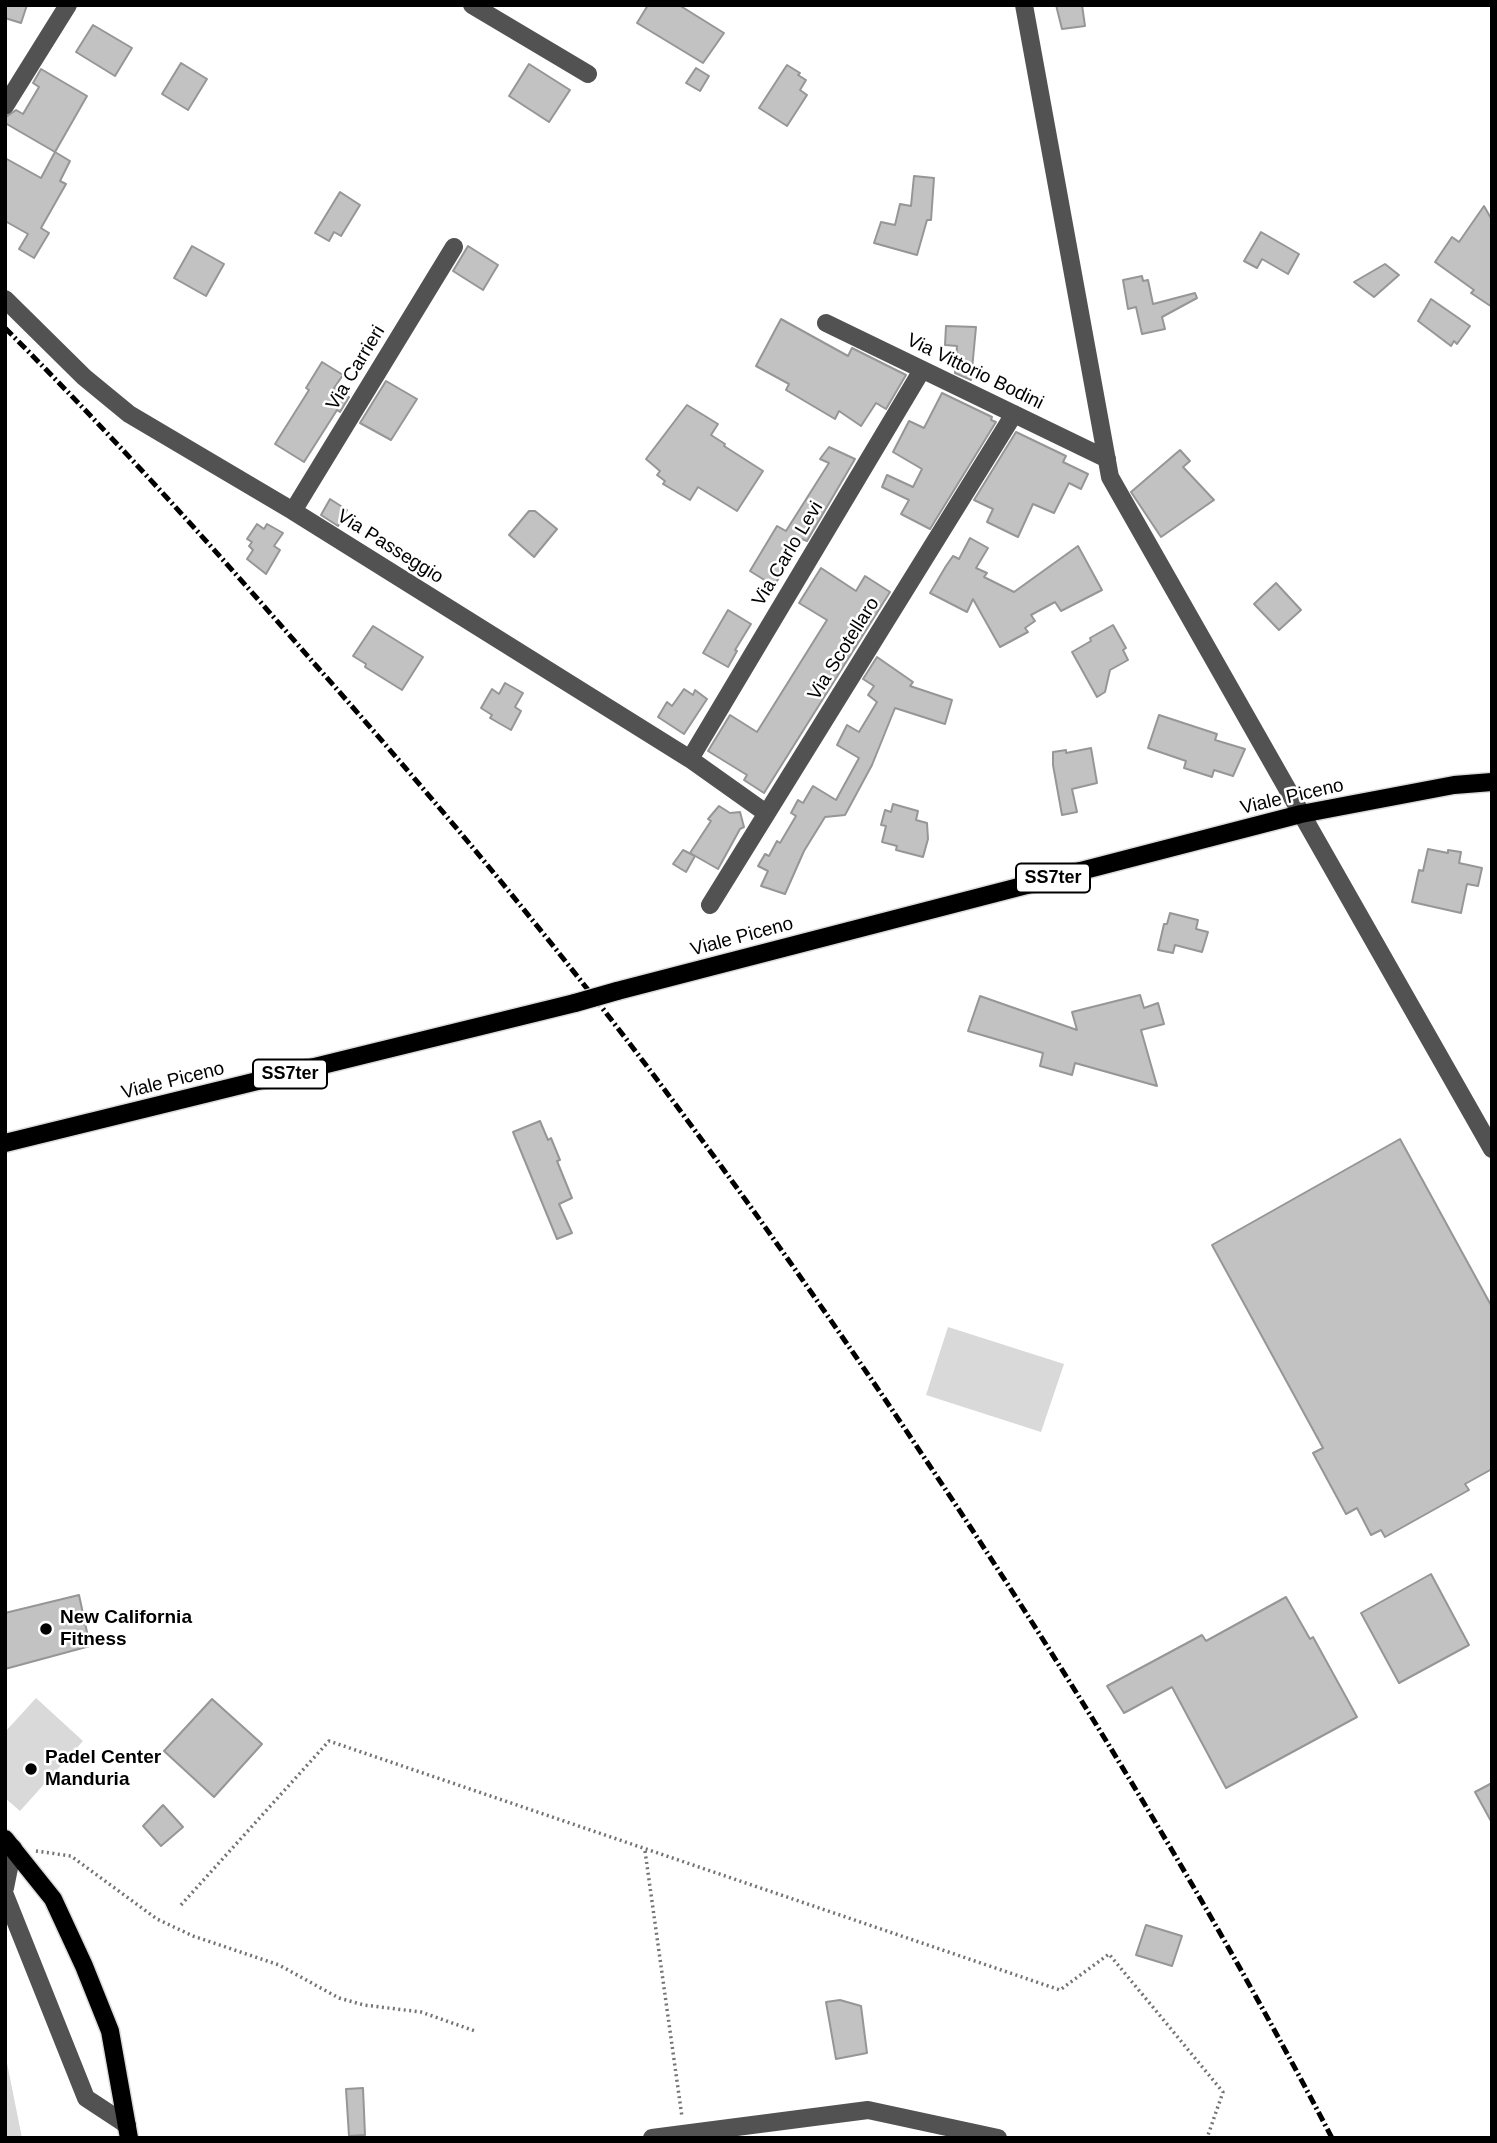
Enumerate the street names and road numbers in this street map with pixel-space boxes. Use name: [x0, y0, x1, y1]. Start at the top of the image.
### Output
street label: Via Carrieri: [322, 322, 390, 414]
street label: Via Vittorio Bodini: [903, 329, 1047, 415]
street label: Via Carlo Levi: [748, 498, 828, 610]
street label: Via Passeggio: [333, 505, 447, 589]
street label: Via Scotellaro: [803, 593, 885, 705]
street label: Viale Piceno: [1238, 774, 1346, 820]
road number: SS7ter: [1016, 864, 1090, 892]
street label: Viale Piceno: [688, 912, 796, 962]
street label: Viale Piceno: [119, 1057, 227, 1105]
road number: SS7ter: [253, 1059, 327, 1088]

